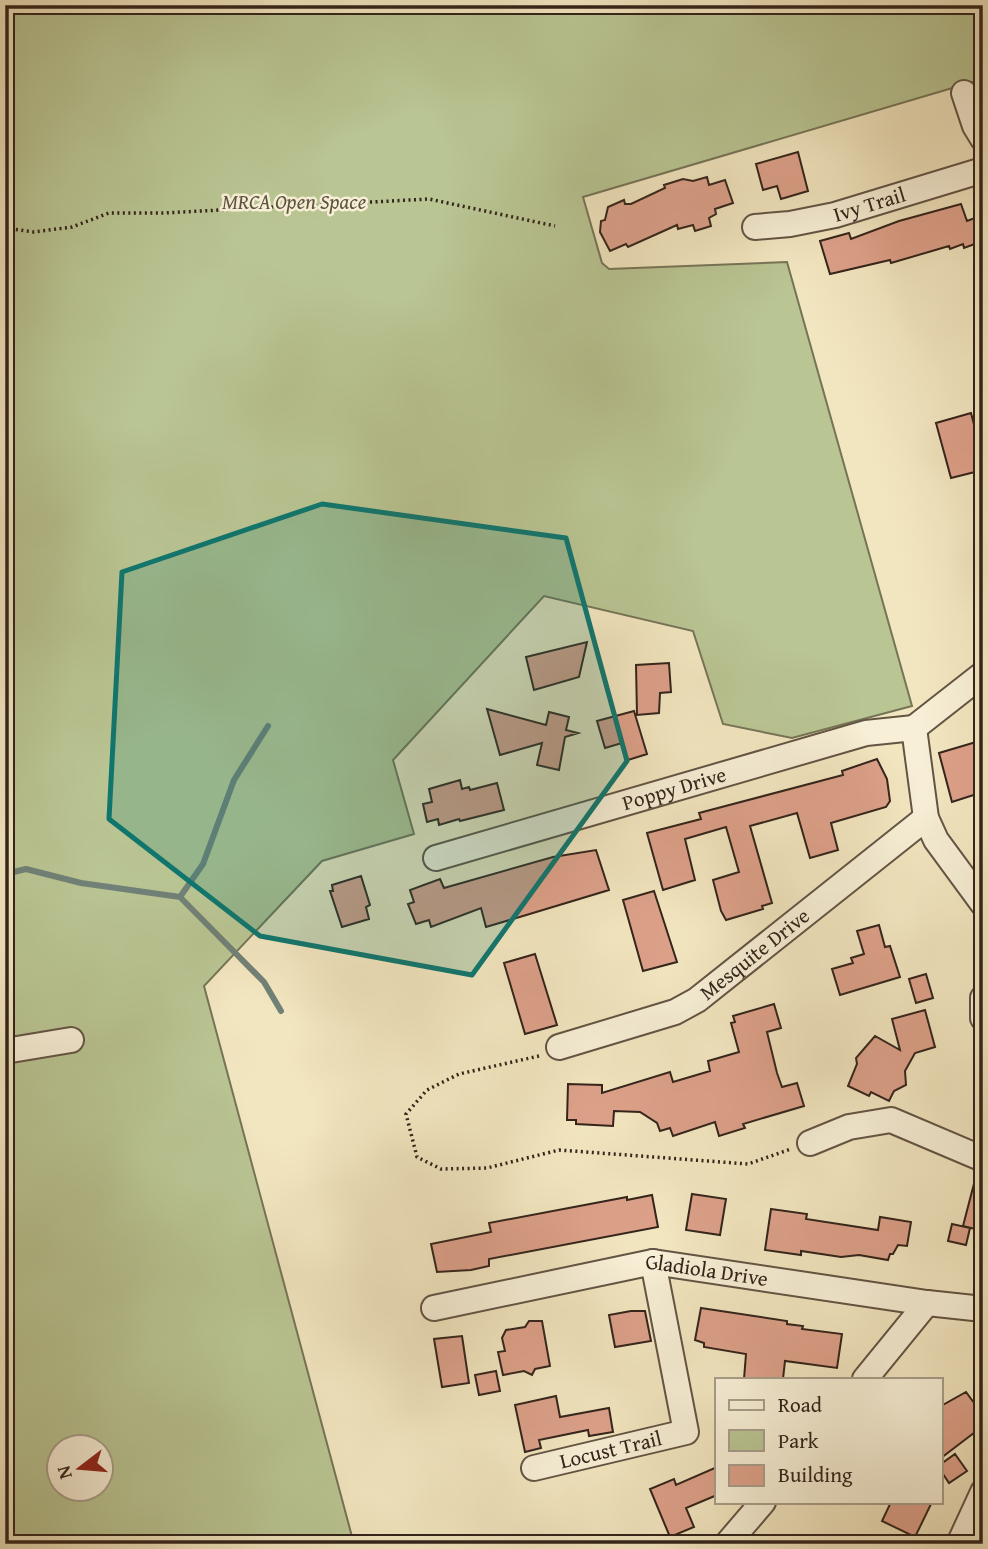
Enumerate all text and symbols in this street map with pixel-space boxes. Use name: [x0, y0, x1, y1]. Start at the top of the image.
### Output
street label: Ivy Trail: [829, 178, 909, 230]
park label: MRCA Open Space: [222, 186, 366, 217]
street label: Poppy Drive: [618, 758, 730, 818]
street label: Mesquite Drive: [693, 900, 816, 1007]
street label: Gladiola Drive: [642, 1245, 770, 1294]
legend: [715, 1378, 942, 1504]
text: Road: [778, 1389, 823, 1420]
street label: Locust Trail: [557, 1422, 665, 1476]
text: Park: [778, 1425, 819, 1456]
north arrow: [46, 1434, 116, 1504]
text: Building: [778, 1459, 853, 1490]
text: N: [48, 1462, 79, 1483]

